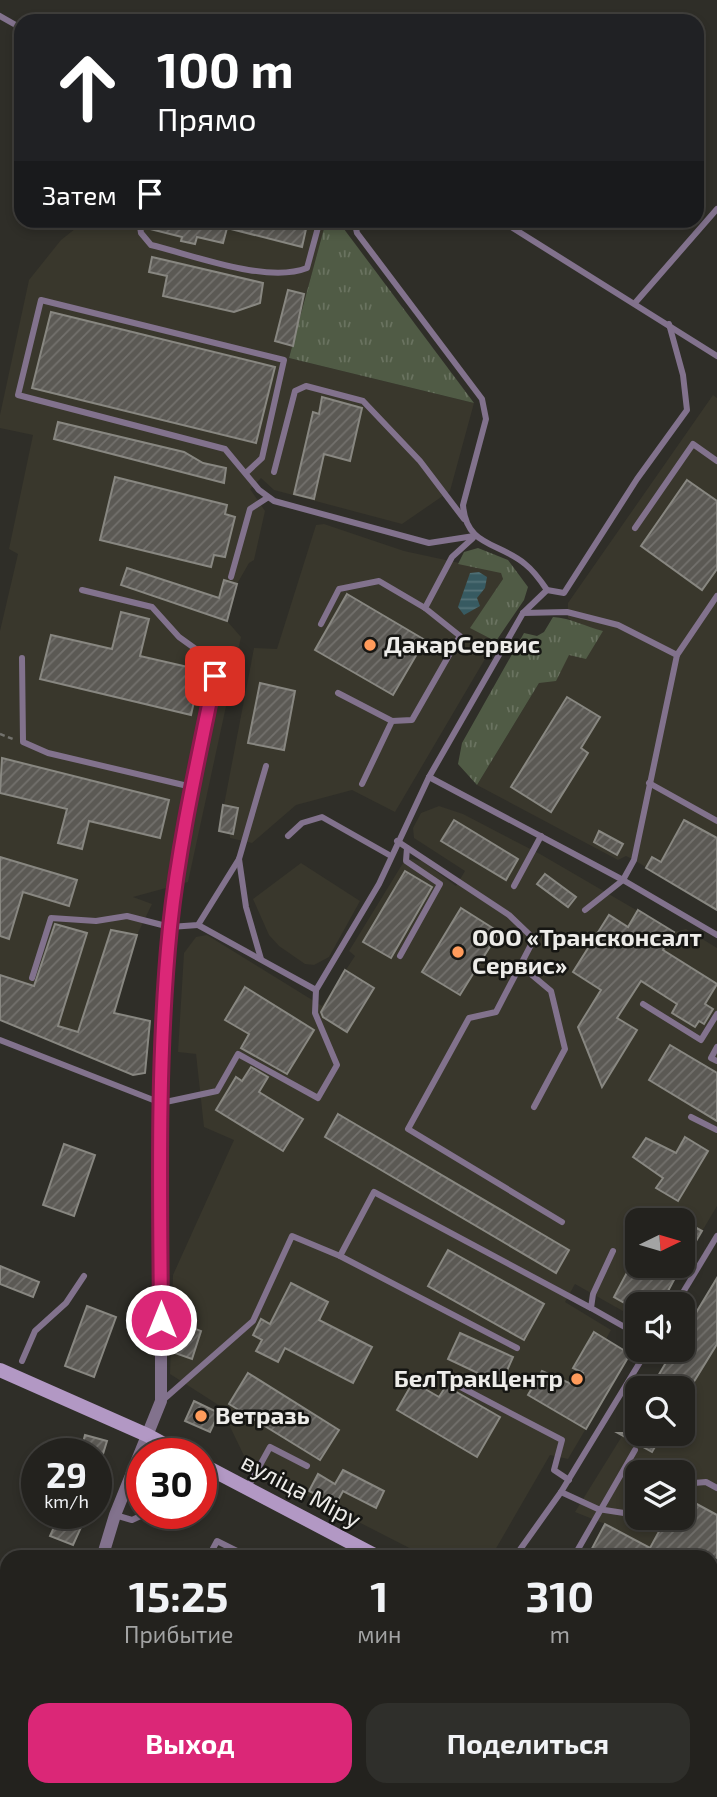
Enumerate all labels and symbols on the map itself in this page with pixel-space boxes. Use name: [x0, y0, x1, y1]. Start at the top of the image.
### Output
place label: ДакарСервис: [384, 629, 540, 658]
marker: ДакарСервис: [362, 637, 378, 653]
pin: [185, 646, 245, 706]
place label: ООО «Трансконсалт Сервис»: [472, 922, 702, 979]
marker: ООО «Трансконсалт Сервис»: [450, 944, 466, 960]
north arrow: [625, 1208, 695, 1278]
position arrow: [124, 1283, 198, 1357]
place label: БелТракЦентр: [394, 1363, 563, 1392]
marker: БелТракЦентр: [569, 1371, 585, 1387]
place label: Ветразь: [215, 1400, 310, 1429]
marker: Ветразь: [193, 1408, 209, 1424]
speed limit sign: 30: [126, 1438, 217, 1529]
street label: вуліца Міру: [237, 1446, 367, 1534]

